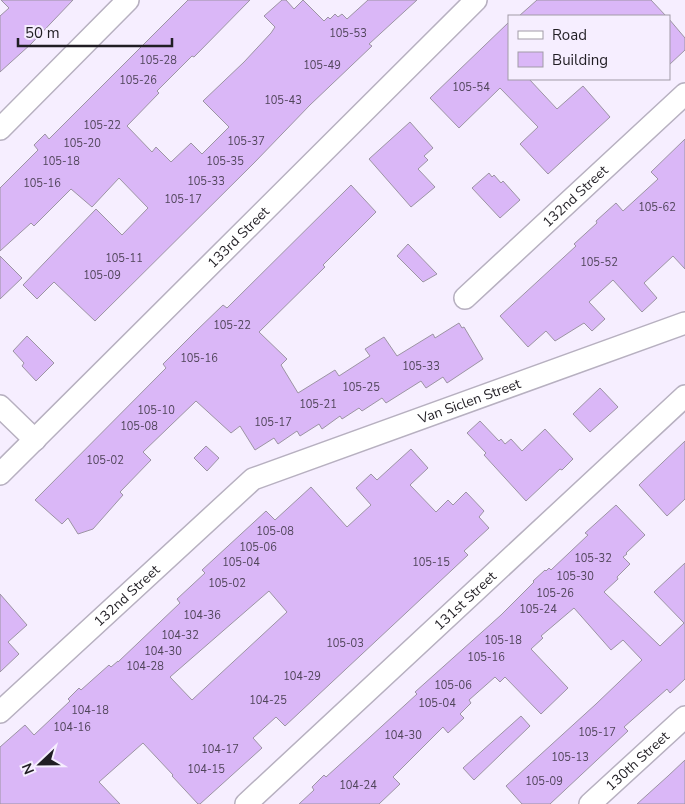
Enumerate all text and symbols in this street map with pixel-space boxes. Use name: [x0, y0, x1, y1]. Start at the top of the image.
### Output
scale bar: [18, 15, 171, 47]
legend: [508, 15, 670, 80]
text: 50 m: [25, 23, 60, 43]
text: Road: [552, 25, 587, 45]
house number: 105-53: [329, 26, 367, 41]
text: Building: [552, 50, 608, 70]
house number: 105-28: [139, 53, 177, 68]
house number: 105-49: [303, 58, 341, 73]
house number: 105-26: [119, 73, 157, 88]
house number: 105-54: [452, 80, 490, 95]
house number: 105-43: [264, 93, 302, 108]
house number: 105-22: [83, 118, 121, 133]
house number: 105-37: [227, 134, 265, 149]
house number: 105-20: [63, 136, 101, 151]
house number: 105-18: [42, 154, 80, 169]
house number: 105-35: [206, 154, 244, 169]
street label: 132nd Street: [538, 161, 612, 232]
house number: 105-33: [187, 174, 225, 189]
house number: 105-16: [23, 176, 61, 191]
house number: 105-17: [164, 192, 202, 207]
house number: 105-62: [638, 200, 676, 215]
street label: 133rd Street: [203, 202, 274, 272]
house number: 105-11: [105, 251, 143, 266]
house number: 105-52: [580, 255, 618, 270]
house number: 105-09: [83, 268, 121, 283]
house number: 105-22: [213, 318, 251, 333]
house number: 105-16: [180, 351, 218, 366]
house number: 105-33: [402, 359, 440, 374]
street label: Van Siclen Street: [415, 374, 523, 429]
house number: 105-25: [342, 380, 380, 395]
house number: 105-21: [299, 397, 337, 412]
house number: 105-10: [137, 403, 175, 418]
house number: 105-17: [254, 415, 292, 430]
house number: 105-08: [120, 419, 158, 434]
house number: 105-02: [86, 453, 124, 468]
house number: 105-08: [256, 524, 294, 539]
house number: 105-06: [239, 540, 277, 555]
house number: 105-32: [574, 551, 612, 566]
house number: 105-04: [222, 555, 260, 570]
house number: 105-15: [412, 555, 450, 570]
street label: 132nd Street: [90, 561, 164, 631]
street label: 131st Street: [430, 567, 501, 635]
house number: 105-30: [556, 569, 594, 584]
house number: 105-02: [208, 576, 246, 591]
house number: 105-26: [536, 586, 574, 601]
house number: 105-24: [519, 602, 557, 617]
house number: 104-36: [183, 608, 221, 623]
house number: 104-32: [161, 628, 199, 643]
house number: 105-18: [484, 633, 522, 648]
house number: 105-03: [326, 636, 364, 651]
house number: 104-30: [144, 644, 182, 659]
house number: 105-16: [467, 650, 505, 665]
house number: 104-28: [126, 659, 164, 674]
house number: 104-29: [283, 669, 321, 684]
house number: 105-06: [434, 678, 472, 693]
house number: 104-25: [249, 693, 287, 708]
house number: 105-04: [418, 696, 456, 711]
house number: 104-18: [71, 703, 109, 718]
house number: 104-16: [53, 720, 91, 735]
house number: 105-17: [578, 725, 616, 740]
street label: 130th Street: [602, 727, 673, 795]
house number: 104-30: [384, 728, 422, 743]
north arrow: [15, 739, 65, 789]
house number: 104-17: [201, 742, 239, 757]
house number: 105-13: [551, 750, 589, 765]
text: N: [18, 760, 39, 777]
house number: 104-15: [187, 762, 225, 777]
house number: 105-09: [525, 774, 563, 789]
house number: 104-24: [339, 778, 377, 793]

